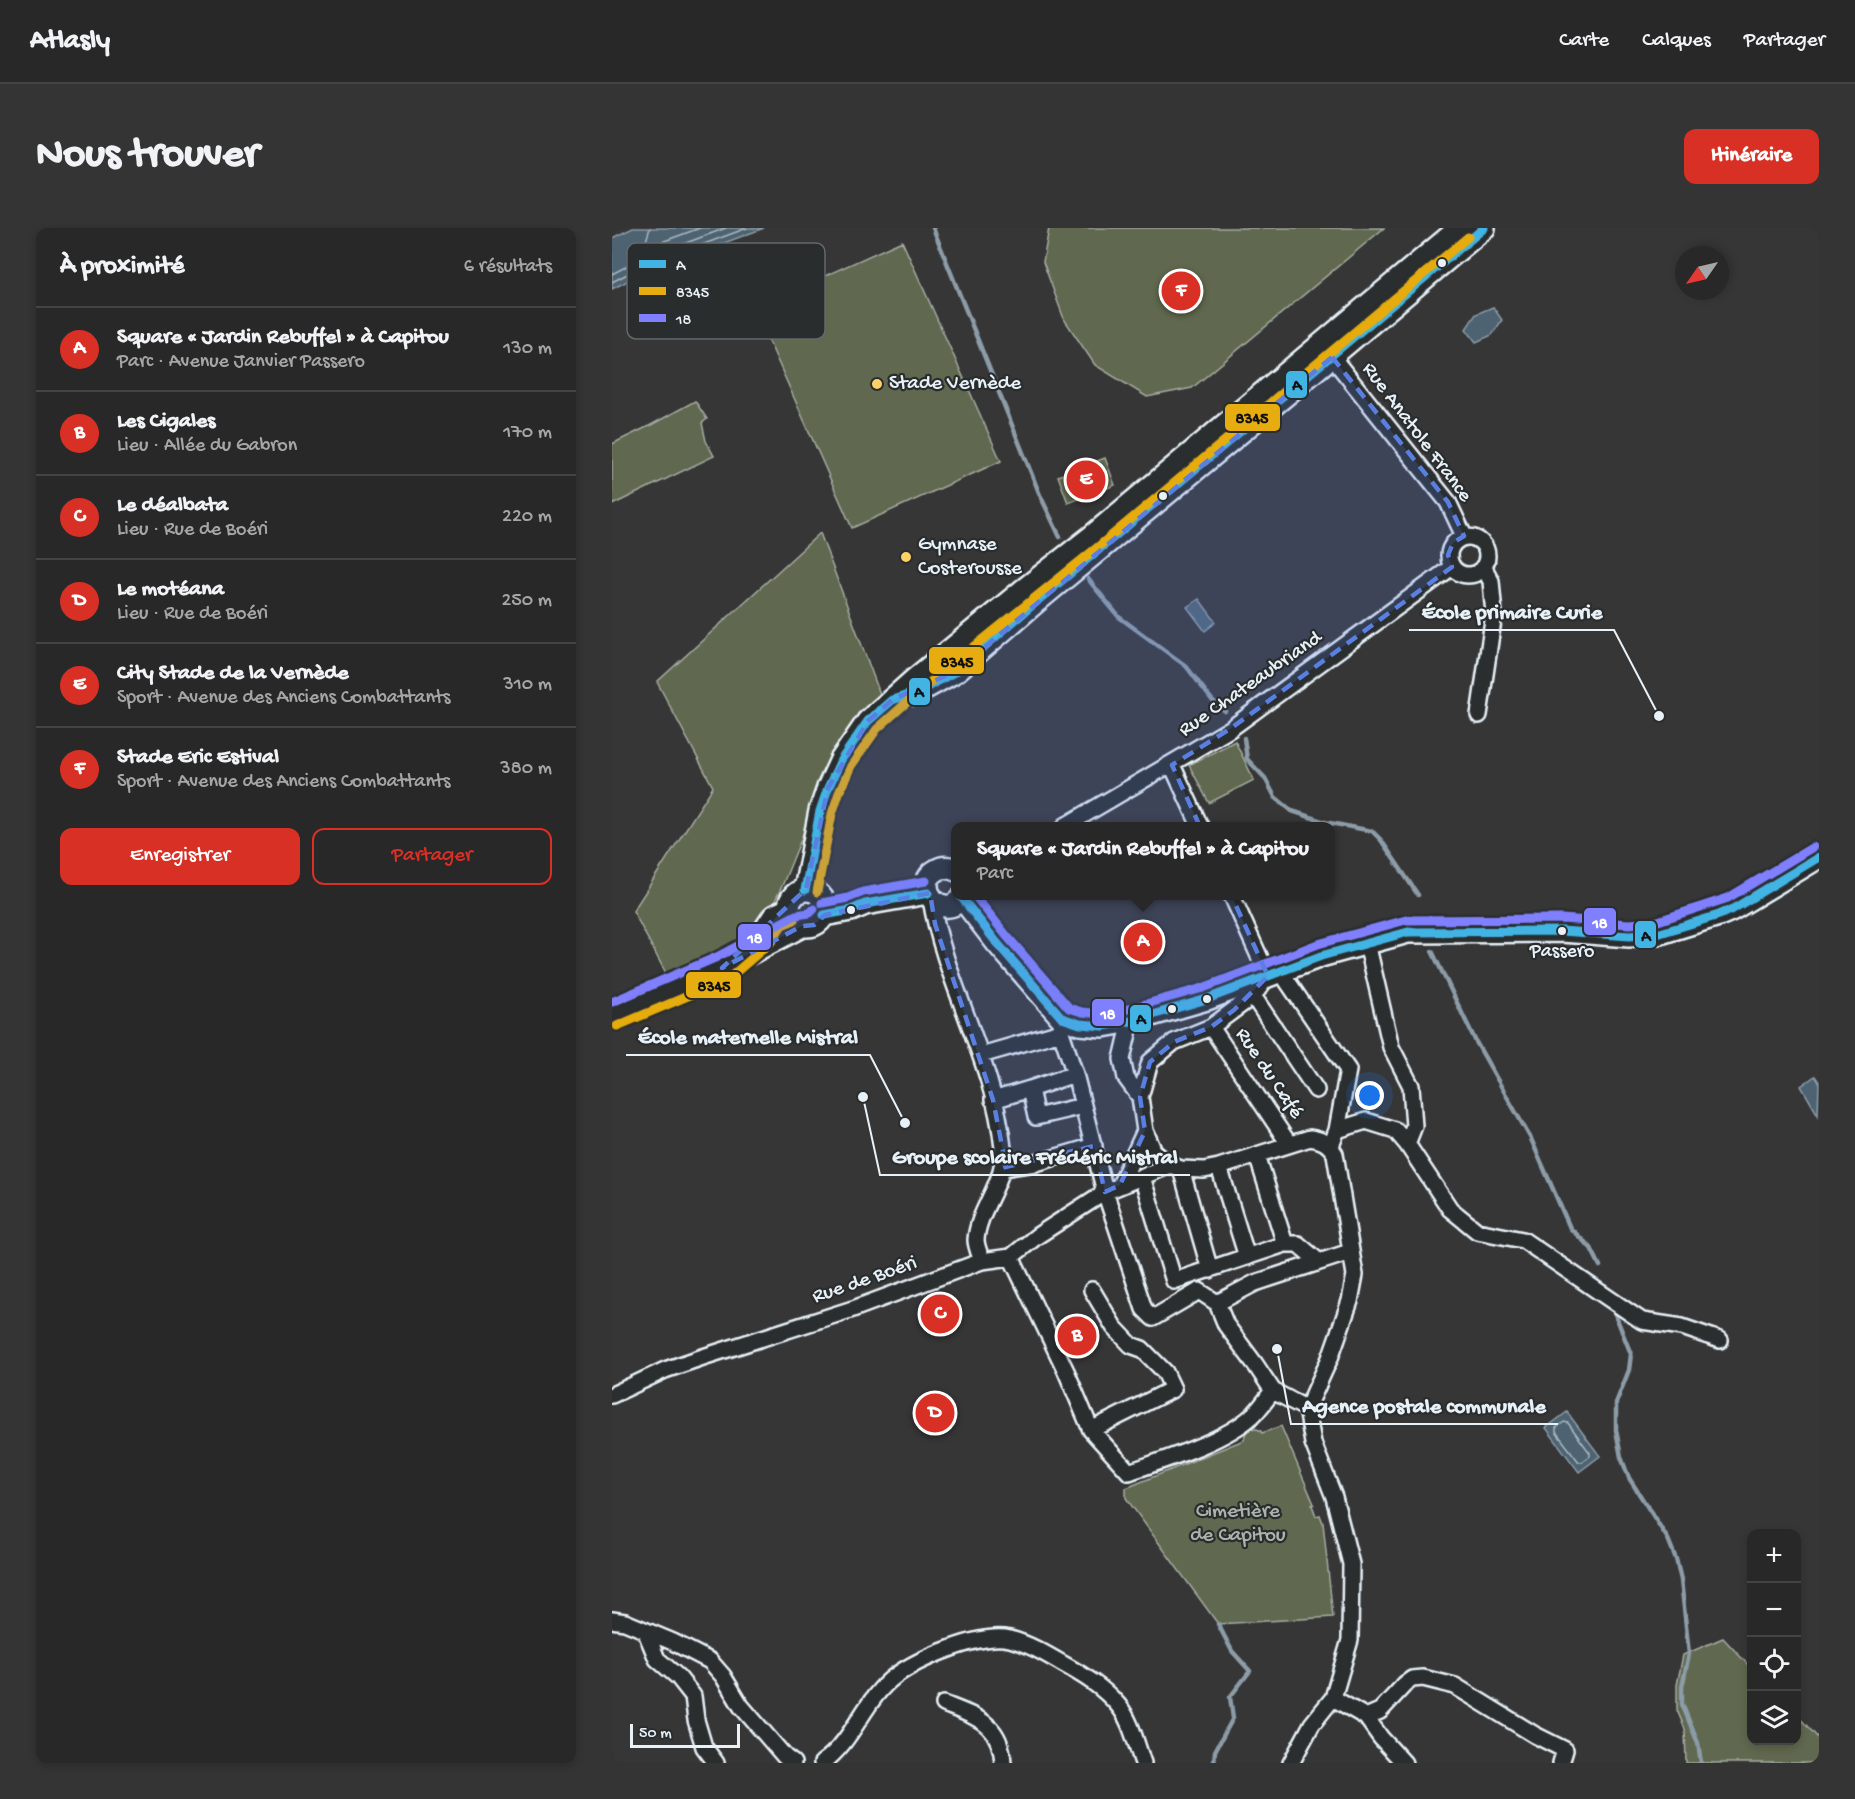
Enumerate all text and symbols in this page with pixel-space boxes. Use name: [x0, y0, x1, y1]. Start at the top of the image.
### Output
text: Atlasly: [30, 25, 110, 58]
text: Carte: [1559, 29, 1609, 54]
text: Calques: [1642, 29, 1711, 54]
text: Partager: [1744, 29, 1825, 54]
button: Itinéraire: [1684, 129, 1819, 184]
text: Nous trouver: [36, 132, 259, 181]
legend: [627, 243, 825, 339]
north arrow: [1675, 246, 1729, 300]
text: À proximité: [60, 252, 184, 283]
text: 6 résultats: [464, 256, 552, 279]
unlabelled marker: [1436, 257, 1448, 269]
text: A: [676, 258, 687, 277]
pin: F: [1162, 268, 1200, 314]
text: 8345: [676, 285, 709, 304]
text: 18: [675, 312, 691, 331]
text: Square « Jardin Rebuffel » à Capitou: [117, 325, 449, 351]
text: A: [74, 338, 85, 361]
text: 130 m: [503, 338, 552, 361]
text: Parc · Avenue Janvier Passero: [117, 351, 365, 374]
street label: Rue Anatole France: [1355, 358, 1477, 509]
line badge: A: [1285, 370, 1308, 399]
place label: Stade Vernède: [889, 372, 1022, 397]
marker: Stade Vernède: [870, 377, 884, 391]
text: A: [1291, 378, 1303, 397]
line badge: 8345: [1224, 403, 1281, 432]
text: Les Cigales: [117, 409, 215, 435]
text: 8345: [1235, 411, 1269, 430]
text: B: [74, 422, 85, 445]
text: 170 m: [503, 422, 552, 445]
text: Lieu · Allée du Gabron: [117, 435, 297, 458]
pin: E: [1066, 458, 1106, 502]
unlabelled marker: [1157, 490, 1169, 502]
text: Le déalbata: [117, 493, 228, 519]
text: C: [74, 506, 85, 529]
text: 220 m: [502, 506, 552, 529]
text: Lieu · Rue de Boéri: [117, 519, 268, 542]
place label: Gymnase Costerousse: [918, 533, 1023, 582]
marker: Gymnase Costerousse: [899, 550, 913, 564]
text: Le motéana: [117, 577, 224, 603]
text: D: [73, 590, 86, 613]
text: 250 m: [501, 590, 552, 613]
callout: École primaire Curie: [1409, 590, 1614, 630]
text: École primaire Curie: [1422, 601, 1603, 627]
text: Lieu · Rue de Boéri: [117, 603, 268, 626]
street label: Rue Chateaubriand: [1175, 625, 1329, 744]
line badge: 8345: [928, 646, 985, 675]
text: 8345: [940, 655, 974, 674]
text: City Stade de la Vernède: [117, 661, 349, 687]
text: E: [73, 674, 86, 697]
text: 310 m: [503, 674, 552, 697]
line badge: A: [908, 677, 931, 706]
text: A: [913, 685, 925, 704]
text: Sport · Avenue des Anciens Combattants: [117, 687, 450, 710]
text: Stade Eric Estival: [117, 745, 279, 771]
text: F: [74, 758, 85, 781]
text: 380 m: [500, 758, 552, 781]
text: Sport · Avenue des Anciens Combattants: [117, 771, 450, 794]
popup: [951, 822, 1335, 900]
button: Enregistrer: [60, 828, 300, 885]
button: Partager: [312, 828, 552, 885]
text: Square « Jardin Rebuffel » à Capitou: [977, 837, 1309, 863]
text: Parc: [977, 863, 1013, 886]
unlabelled marker: [845, 904, 857, 916]
line badge: 18: [1583, 907, 1617, 936]
text: 18: [1591, 916, 1608, 935]
pin: A: [1124, 920, 1162, 964]
line badge: A: [1634, 920, 1657, 949]
line badge: 18: [737, 923, 772, 951]
marker: Passero: [1556, 925, 1568, 937]
text: A: [1640, 929, 1652, 948]
text: 18: [746, 931, 763, 950]
place label: Passero: [1529, 941, 1594, 964]
line badge: 8345: [685, 971, 742, 999]
text: 8345: [697, 979, 731, 998]
unlabelled marker: [1201, 993, 1213, 1005]
line badge: 18: [1091, 998, 1125, 1027]
unlabelled marker: [1166, 1003, 1178, 1015]
line badge: A: [1129, 1004, 1152, 1033]
text: 18: [1099, 1007, 1116, 1026]
text: A: [1135, 1012, 1147, 1031]
callout: École maternelle Mistral: [626, 1015, 870, 1055]
street label: Rue du Café: [1229, 1024, 1308, 1125]
text: École maternelle Mistral: [638, 1026, 858, 1052]
your location: [1355, 1081, 1384, 1110]
callout: Groupe scolaire Frédéric Mistral: [880, 1135, 1190, 1175]
text: Groupe scolaire Frédéric Mistral: [892, 1146, 1178, 1172]
street label: Rue de Boéri: [809, 1251, 921, 1311]
pin: C: [920, 1292, 960, 1336]
pin: B: [1058, 1314, 1096, 1358]
callout: Agence postale communale: [1291, 1384, 1558, 1424]
pin: D: [916, 1390, 954, 1436]
text: Agence postale communale: [1301, 1395, 1546, 1421]
park label: Cimetière de Capitou: [1190, 1500, 1286, 1549]
map controls: [1747, 1529, 1801, 1745]
button: +: [1747, 1529, 1801, 1583]
button: −: [1747, 1583, 1801, 1637]
button: locate: [1747, 1637, 1801, 1691]
button: layers: [1747, 1691, 1801, 1745]
scale bar: [630, 1721, 740, 1748]
text: 50 m: [639, 1725, 672, 1744]

